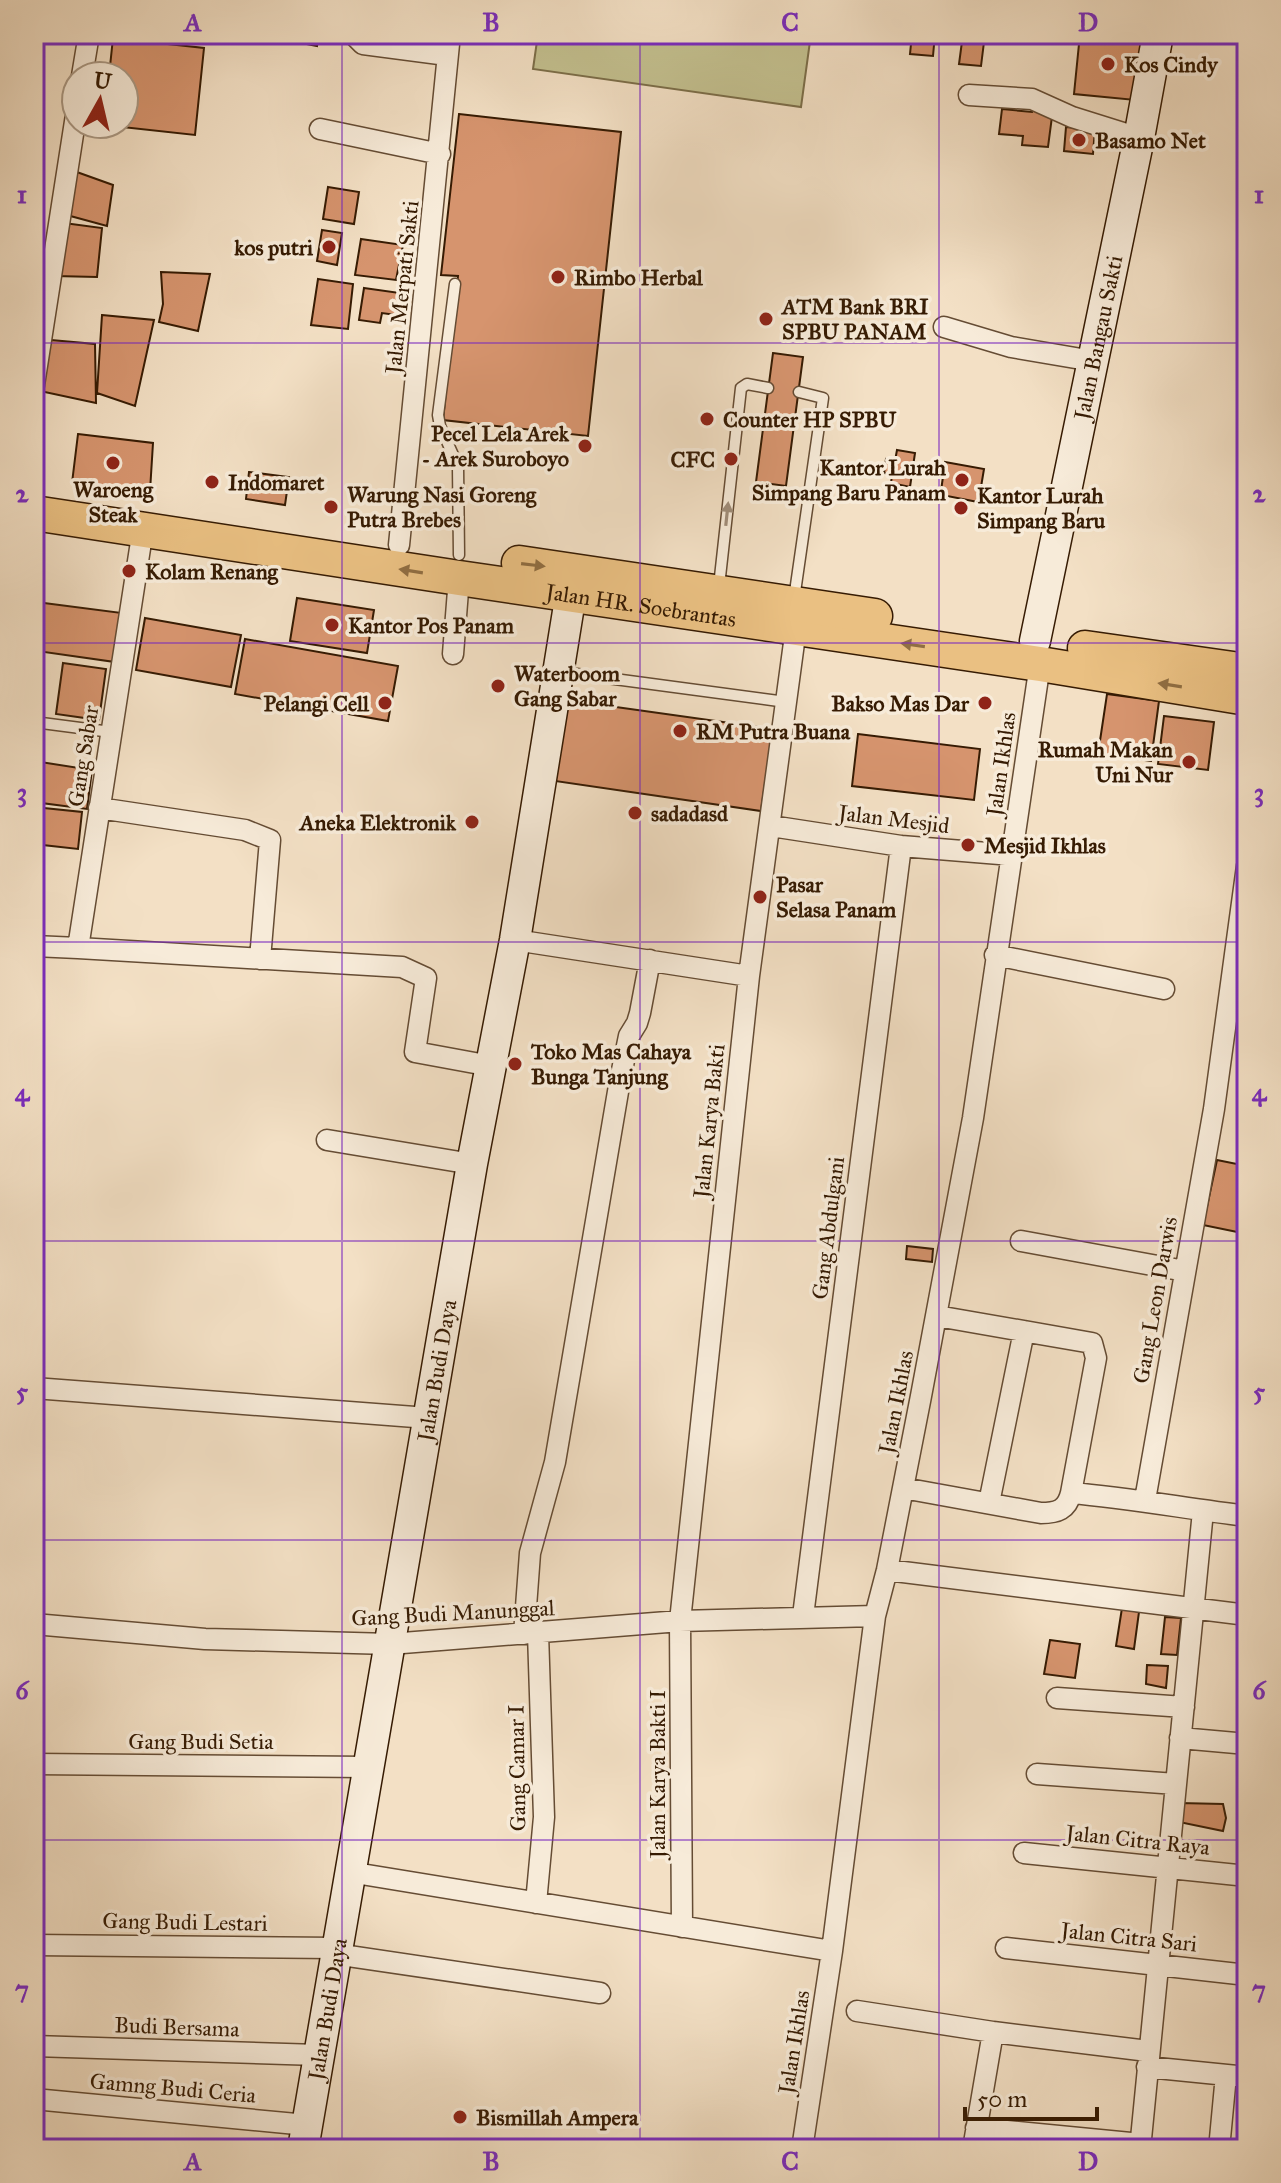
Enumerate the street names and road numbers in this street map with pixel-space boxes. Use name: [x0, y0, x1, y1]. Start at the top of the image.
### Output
street label: Jalan Merpati Sakti: [379, 199, 425, 377]
street label: Jalan Bangau Sakti: [1067, 253, 1128, 424]
street label: Jalan HR. Soebrantas: [542, 577, 738, 632]
street label: Gang Sabar: [62, 703, 104, 809]
street label: Jalan Ikhlas: [980, 710, 1022, 820]
street label: Jalan Mesjid: [835, 799, 951, 839]
street label: Jalan Karya Bakti: [687, 1043, 731, 1201]
street label: Gang Abdulgani: [806, 1155, 850, 1301]
street label: Gang Leon Darwis: [1127, 1214, 1183, 1386]
street label: Jalan Budi Daya: [411, 1297, 462, 1445]
street label: Jalan Ikhlas: [872, 1348, 919, 1458]
street label: Gang Budi Manunggal: [351, 1594, 555, 1632]
street label: Jalan Karya Bakti I: [644, 1690, 671, 1860]
street label: Gang Camar I: [502, 1704, 532, 1832]
street label: Gang Budi Setia: [128, 1728, 274, 1755]
street label: Jalan Citra Raya: [1063, 1819, 1212, 1861]
street label: Gang Budi Lestari: [102, 1907, 268, 1937]
street label: Jalan Citra Sari: [1058, 1916, 1198, 1958]
street label: Jalan Budi Daya: [301, 1935, 353, 2084]
street label: Jalan Ikhlas: [772, 1988, 816, 2098]
street label: Budi Bersama: [114, 2011, 241, 2043]
street label: Gamng Budi Ceria: [89, 2067, 258, 2109]

